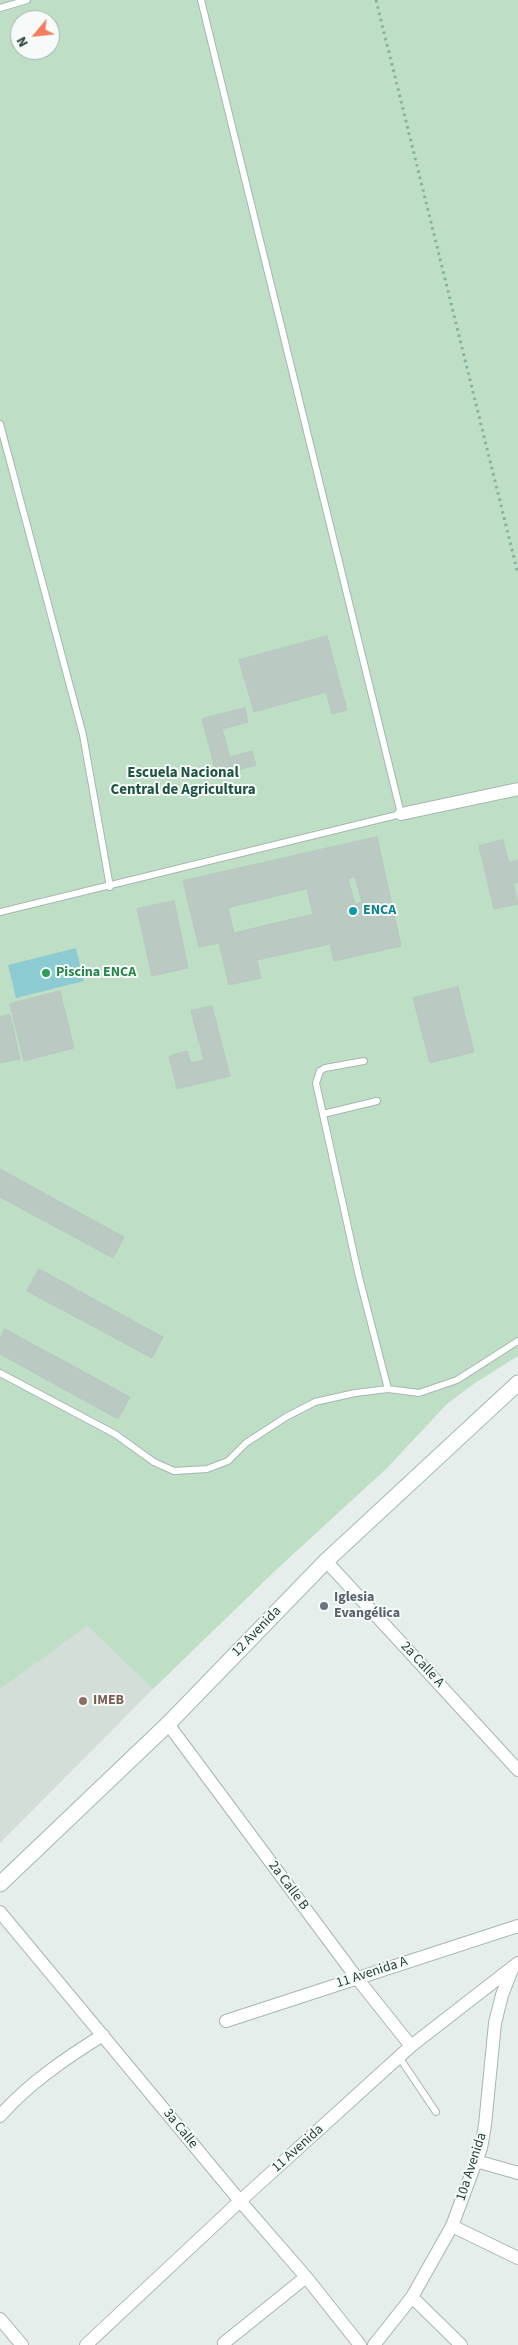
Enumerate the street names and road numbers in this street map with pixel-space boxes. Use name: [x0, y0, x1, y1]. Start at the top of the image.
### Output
street label: 12 Avenida: [229, 1603, 285, 1661]
street label: 2a Calle A: [397, 1639, 447, 1691]
street label: 2a Calle B: [264, 1858, 312, 1914]
street label: 11 Avenida A: [334, 1954, 410, 1992]
street label: 3a Calle: [159, 2106, 201, 2152]
street label: 11 Avenida: [269, 2121, 327, 2177]
street label: 10a Avenida: [453, 2131, 491, 2203]

